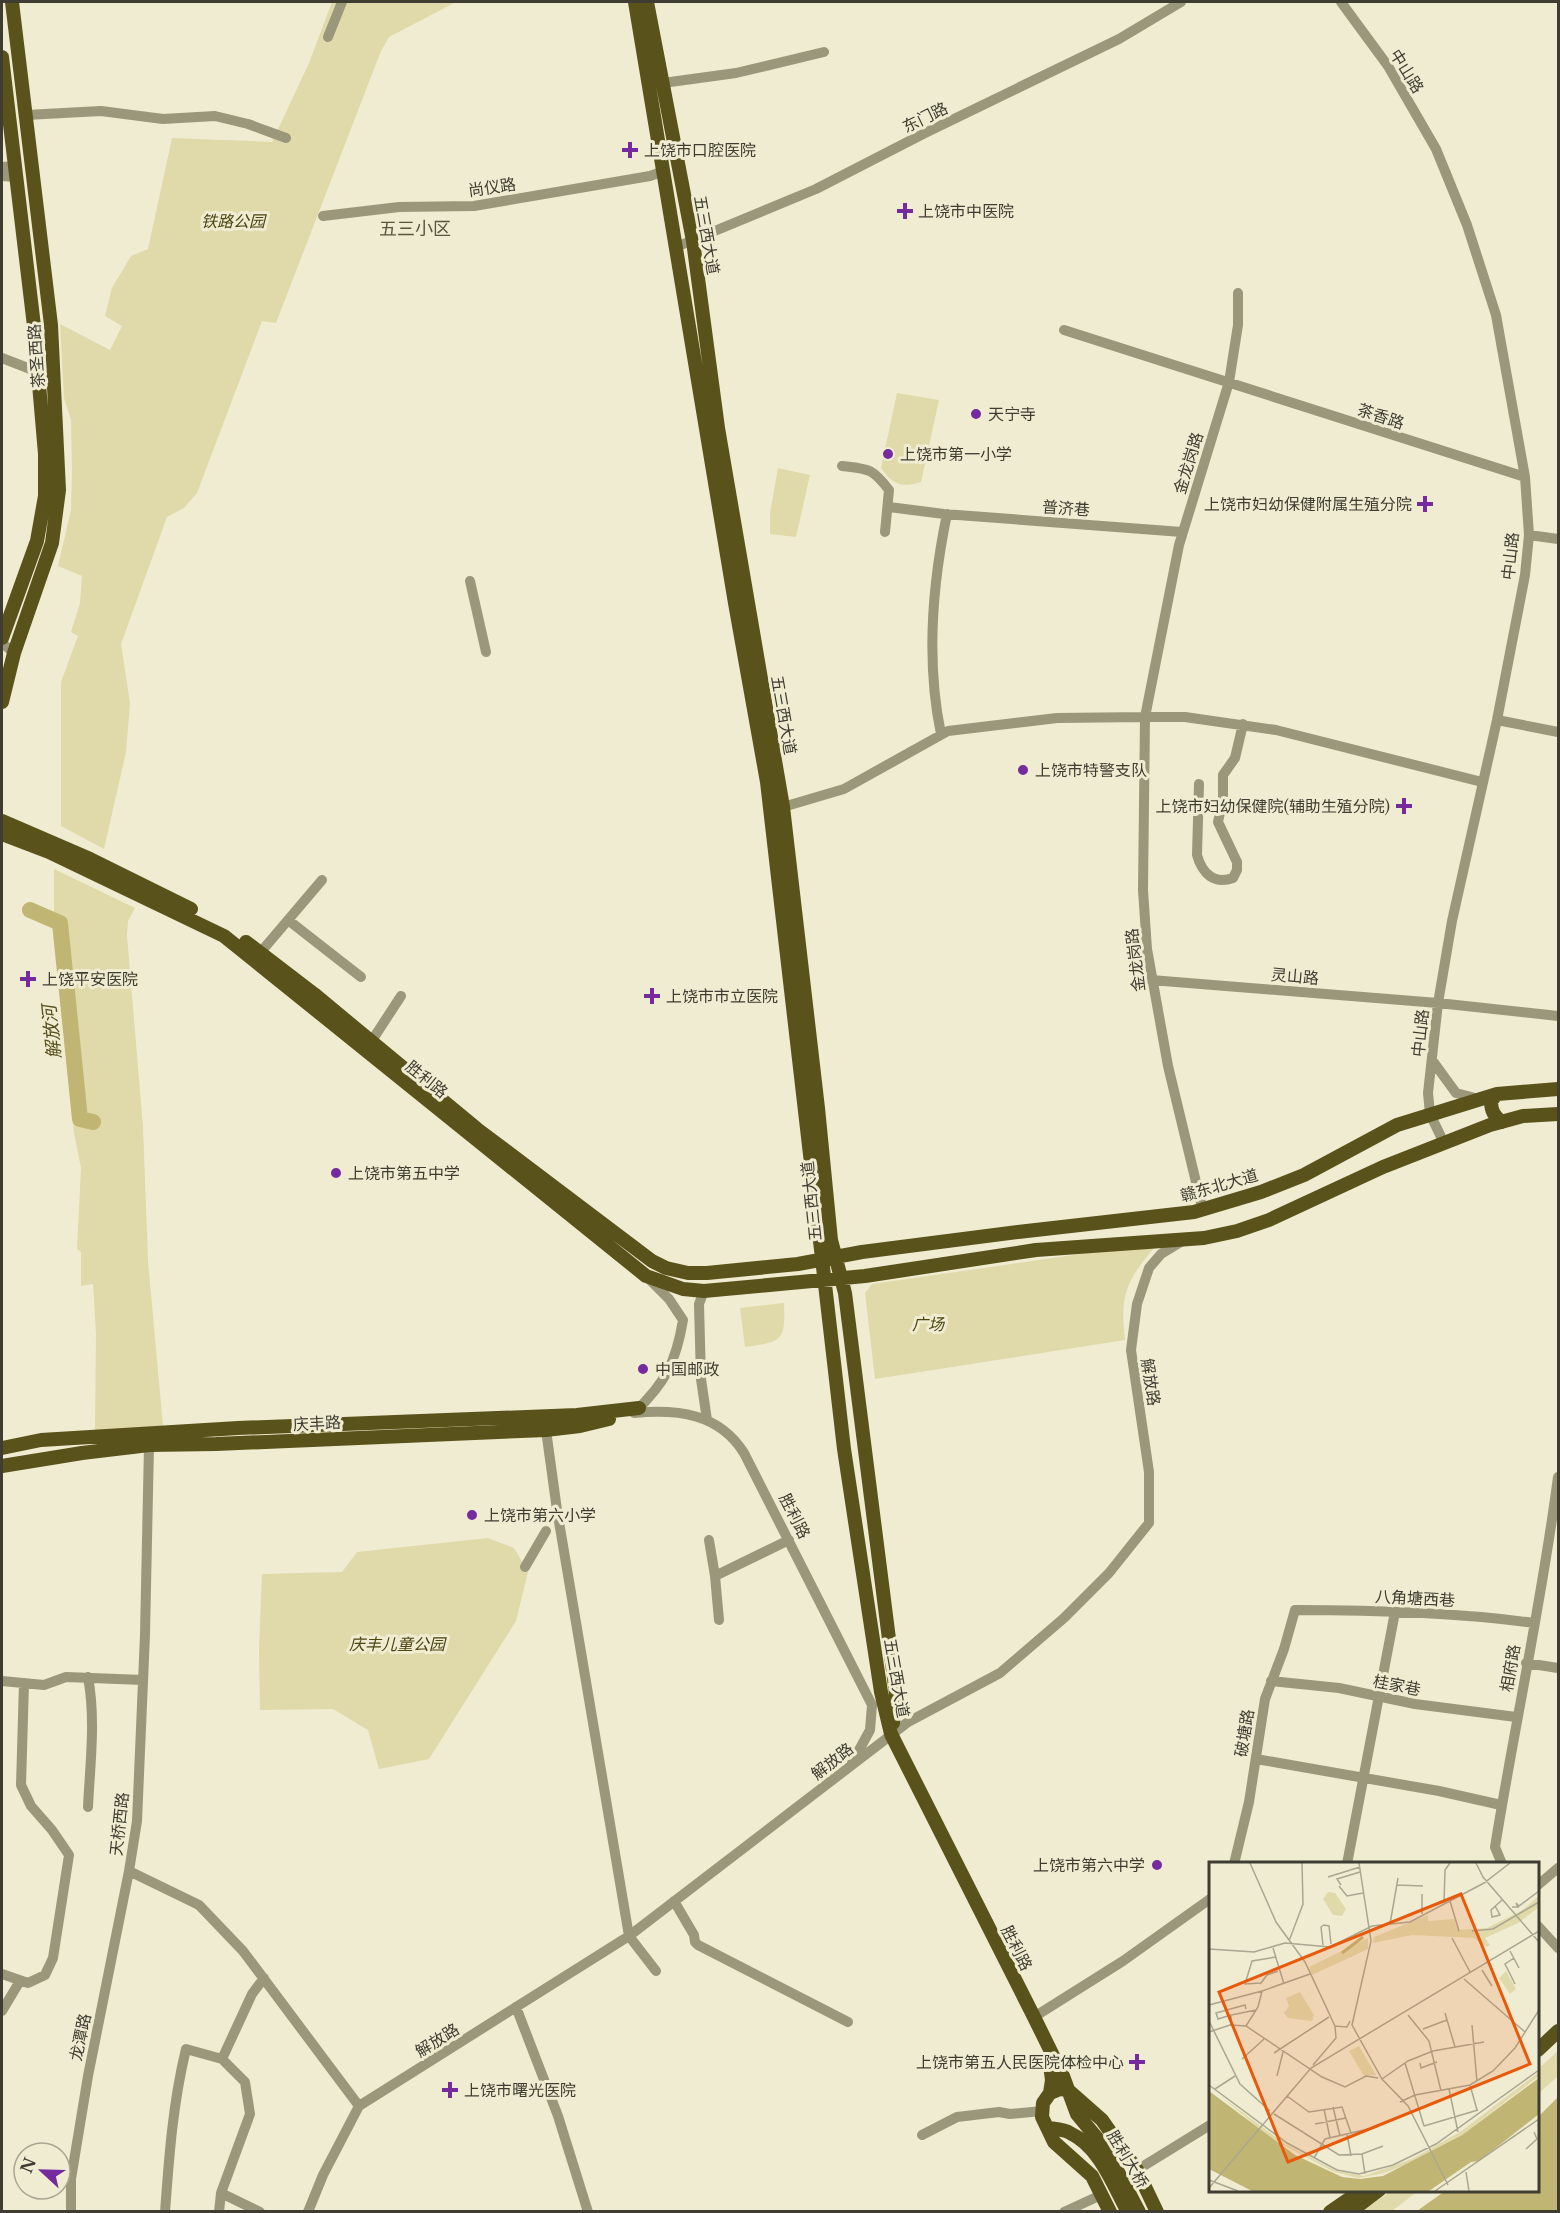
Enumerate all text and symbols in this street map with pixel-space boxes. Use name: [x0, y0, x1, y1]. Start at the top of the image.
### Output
street label: 中山路: [1386, 45, 1428, 97]
street label: 东门路: [899, 97, 951, 137]
place label: 上饶市口腔医院: [644, 140, 756, 160]
marker: 上饶市口腔医院: [621, 141, 639, 159]
street label: 尚仪路: [467, 174, 517, 200]
street label: 五三西大道: [690, 194, 724, 276]
place label: 上饶市中医院: [918, 201, 1014, 221]
marker: 上饶市中医院: [896, 202, 914, 220]
park label: 铁路公园: [201, 211, 267, 231]
district label: 五三小区: [379, 218, 451, 240]
street label: 茶圣西路: [24, 323, 48, 389]
street label: 茶香路: [1355, 399, 1407, 433]
place label: 天宁寺: [988, 404, 1036, 424]
marker: 天宁寺: [969, 407, 983, 421]
street label: 金龙岗路: [1169, 429, 1207, 497]
place label: 上饶市第一小学: [900, 444, 1012, 464]
marker: 上饶市第一小学: [881, 447, 895, 461]
place label: 上饶市妇幼保健附属生殖分院: [1204, 494, 1412, 514]
marker: 上饶市妇幼保健附属生殖分院: [1416, 495, 1434, 513]
street label: 普济巷: [1041, 496, 1091, 520]
street label: 中山路: [1498, 531, 1522, 581]
street label: 五三西大道: [767, 674, 801, 756]
place label: 上饶市特警支队: [1035, 760, 1147, 780]
marker: 上饶市特警支队: [1016, 763, 1030, 777]
place label: 上饶市妇幼保健院(辅助生殖分院): [1155, 796, 1390, 816]
marker: 上饶市妇幼保健院(辅助生殖分院): [1395, 797, 1413, 815]
street label: 金龙岗路: [1121, 927, 1149, 993]
street label: 灵山路: [1270, 964, 1320, 988]
place label: 上饶平安医院: [42, 969, 138, 989]
marker: 上饶平安医院: [19, 970, 37, 988]
place label: 上饶市市立医院: [666, 986, 778, 1006]
marker: 上饶市市立医院: [643, 987, 661, 1005]
water label: 解放河: [38, 1001, 66, 1060]
street label: 中山路: [1408, 1008, 1432, 1058]
street label: 胜利路: [402, 1056, 452, 1102]
street label: 五三西大道: [797, 1160, 825, 1242]
place label: 上饶市第五中学: [348, 1163, 460, 1183]
street label: 赣东北大道: [1178, 1164, 1260, 1206]
marker: 上饶市第五中学: [329, 1166, 343, 1180]
park label: 广场: [912, 1314, 946, 1334]
street label: 解放路: [1137, 1357, 1165, 1407]
place label: 中国邮政: [655, 1359, 719, 1379]
marker: 中国邮政: [636, 1362, 650, 1376]
street label: 庆丰路: [293, 1412, 341, 1434]
street label: 胜利路: [775, 1490, 815, 1542]
place label: 上饶市第六小学: [484, 1505, 596, 1525]
marker: 上饶市第六小学: [465, 1508, 479, 1522]
street label: 八角塘西巷: [1375, 1586, 1455, 1610]
park label: 庆丰儿童公园: [349, 1634, 447, 1654]
street label: 五三西大道: [880, 1637, 914, 1719]
street label: 相府路: [1496, 1643, 1524, 1693]
street label: 桂家巷: [1372, 1671, 1422, 1699]
street label: 破塘路: [1230, 1708, 1258, 1758]
street label: 解放路: [807, 1738, 857, 1784]
street label: 天桥西路: [106, 1791, 132, 1857]
place label: 上饶市第六中学: [1033, 1855, 1145, 1875]
marker: 上饶市第六中学: [1150, 1858, 1164, 1872]
inset map: [1209, 1862, 1539, 2192]
street label: 胜利路: [997, 1922, 1037, 1974]
street label: 龙潭路: [65, 2011, 95, 2063]
street label: 解放路: [411, 2019, 463, 2061]
place label: 上饶市第五人民医院体检中心: [916, 2052, 1124, 2072]
marker: 上饶市第五人民医院体检中心: [1128, 2053, 1146, 2071]
place label: 上饶市曙光医院: [464, 2080, 576, 2100]
marker: 上饶市曙光医院: [441, 2081, 459, 2099]
street label: 胜利大桥: [1103, 2126, 1153, 2192]
north arrow: [12, 2141, 72, 2201]
text: N: [16, 2155, 40, 2176]

